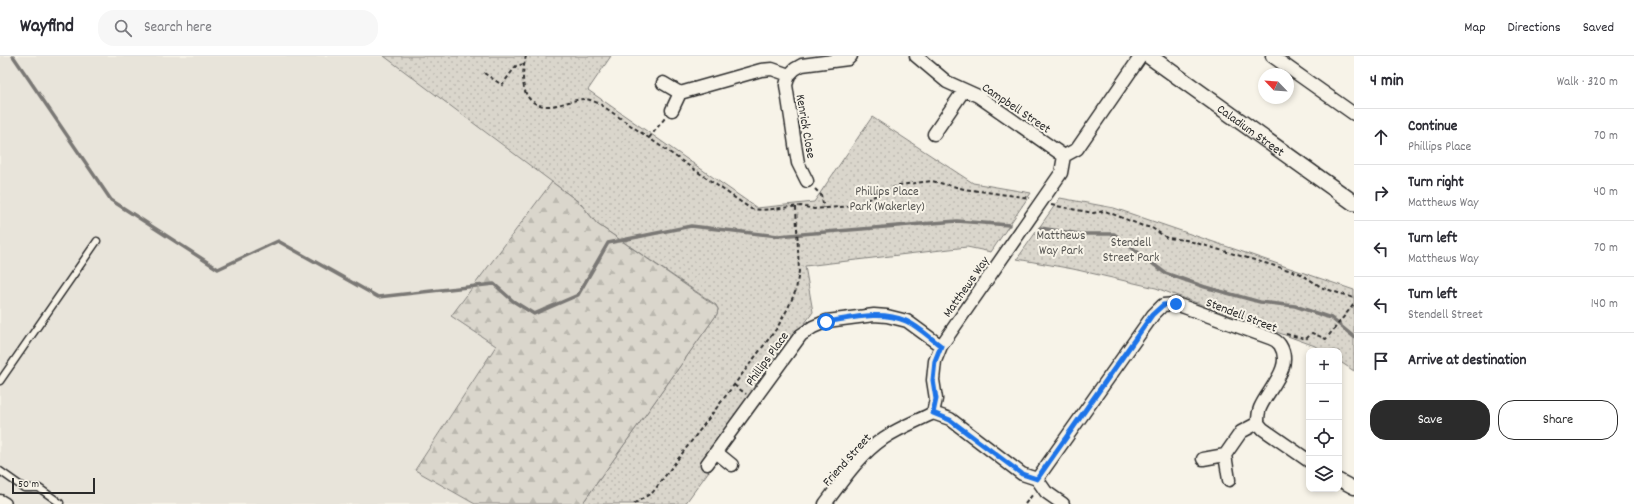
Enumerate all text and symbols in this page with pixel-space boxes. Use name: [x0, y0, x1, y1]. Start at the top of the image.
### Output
search box: [98, 10, 378, 46]
text: Wayfind: [20, 14, 74, 41]
icon: search: [112, 17, 134, 39]
text: Search here: [144, 17, 212, 39]
text: Map: [1464, 18, 1486, 38]
text: Directions: [1508, 18, 1561, 38]
text: Saved: [1583, 18, 1614, 38]
north arrow: [1258, 68, 1294, 104]
text: 4 min: [1370, 70, 1404, 94]
text: Walk · 320 m: [1557, 73, 1618, 92]
street label: Campbell Street: [977, 79, 1054, 139]
street label: Kenrick Close: [790, 93, 820, 160]
street label: Caladium Street: [1212, 101, 1288, 162]
text: Continue: [1408, 116, 1457, 138]
icon: ahead: [1370, 126, 1392, 148]
text: 70 m: [1594, 127, 1618, 146]
text: Phillips Place: [1408, 138, 1471, 157]
text: Turn right: [1408, 172, 1464, 194]
icon: right: [1370, 182, 1392, 204]
park label: Phillips Place Park (Wakerley): [849, 183, 925, 217]
text: 40 m: [1594, 183, 1618, 202]
text: Matthews Way: [1408, 194, 1479, 213]
park label: Matthews Way Park: [1037, 227, 1085, 261]
text: Turn left: [1408, 228, 1457, 250]
park label: Stendell Street Park: [1103, 234, 1159, 268]
icon: left: [1370, 238, 1392, 260]
text: 70 m: [1594, 239, 1618, 258]
text: Matthews Way: [1408, 250, 1479, 269]
street label: Matthews Way: [939, 252, 996, 322]
text: Turn left: [1408, 284, 1457, 306]
street label: Stendell Street: [1203, 294, 1280, 339]
icon: left: [1370, 294, 1392, 316]
route end: [1167, 295, 1185, 313]
text: 140 m: [1591, 295, 1618, 314]
text: Stendell Street: [1408, 306, 1483, 325]
route start: [817, 313, 835, 331]
street label: Phillips Place: [742, 328, 794, 391]
map controls: [1306, 348, 1342, 492]
button: +: [1306, 348, 1342, 384]
icon: arrive: [1370, 350, 1392, 372]
text: Arrive at destination: [1408, 350, 1526, 372]
button: −: [1306, 384, 1342, 420]
button: Save: [1370, 400, 1490, 440]
button: Share: [1498, 400, 1618, 440]
button: locate: [1306, 420, 1342, 456]
street label: Friend Street: [819, 430, 877, 491]
button: layers: [1306, 456, 1342, 492]
scale bar: [12, 476, 95, 495]
text: 50 m: [18, 477, 39, 493]

